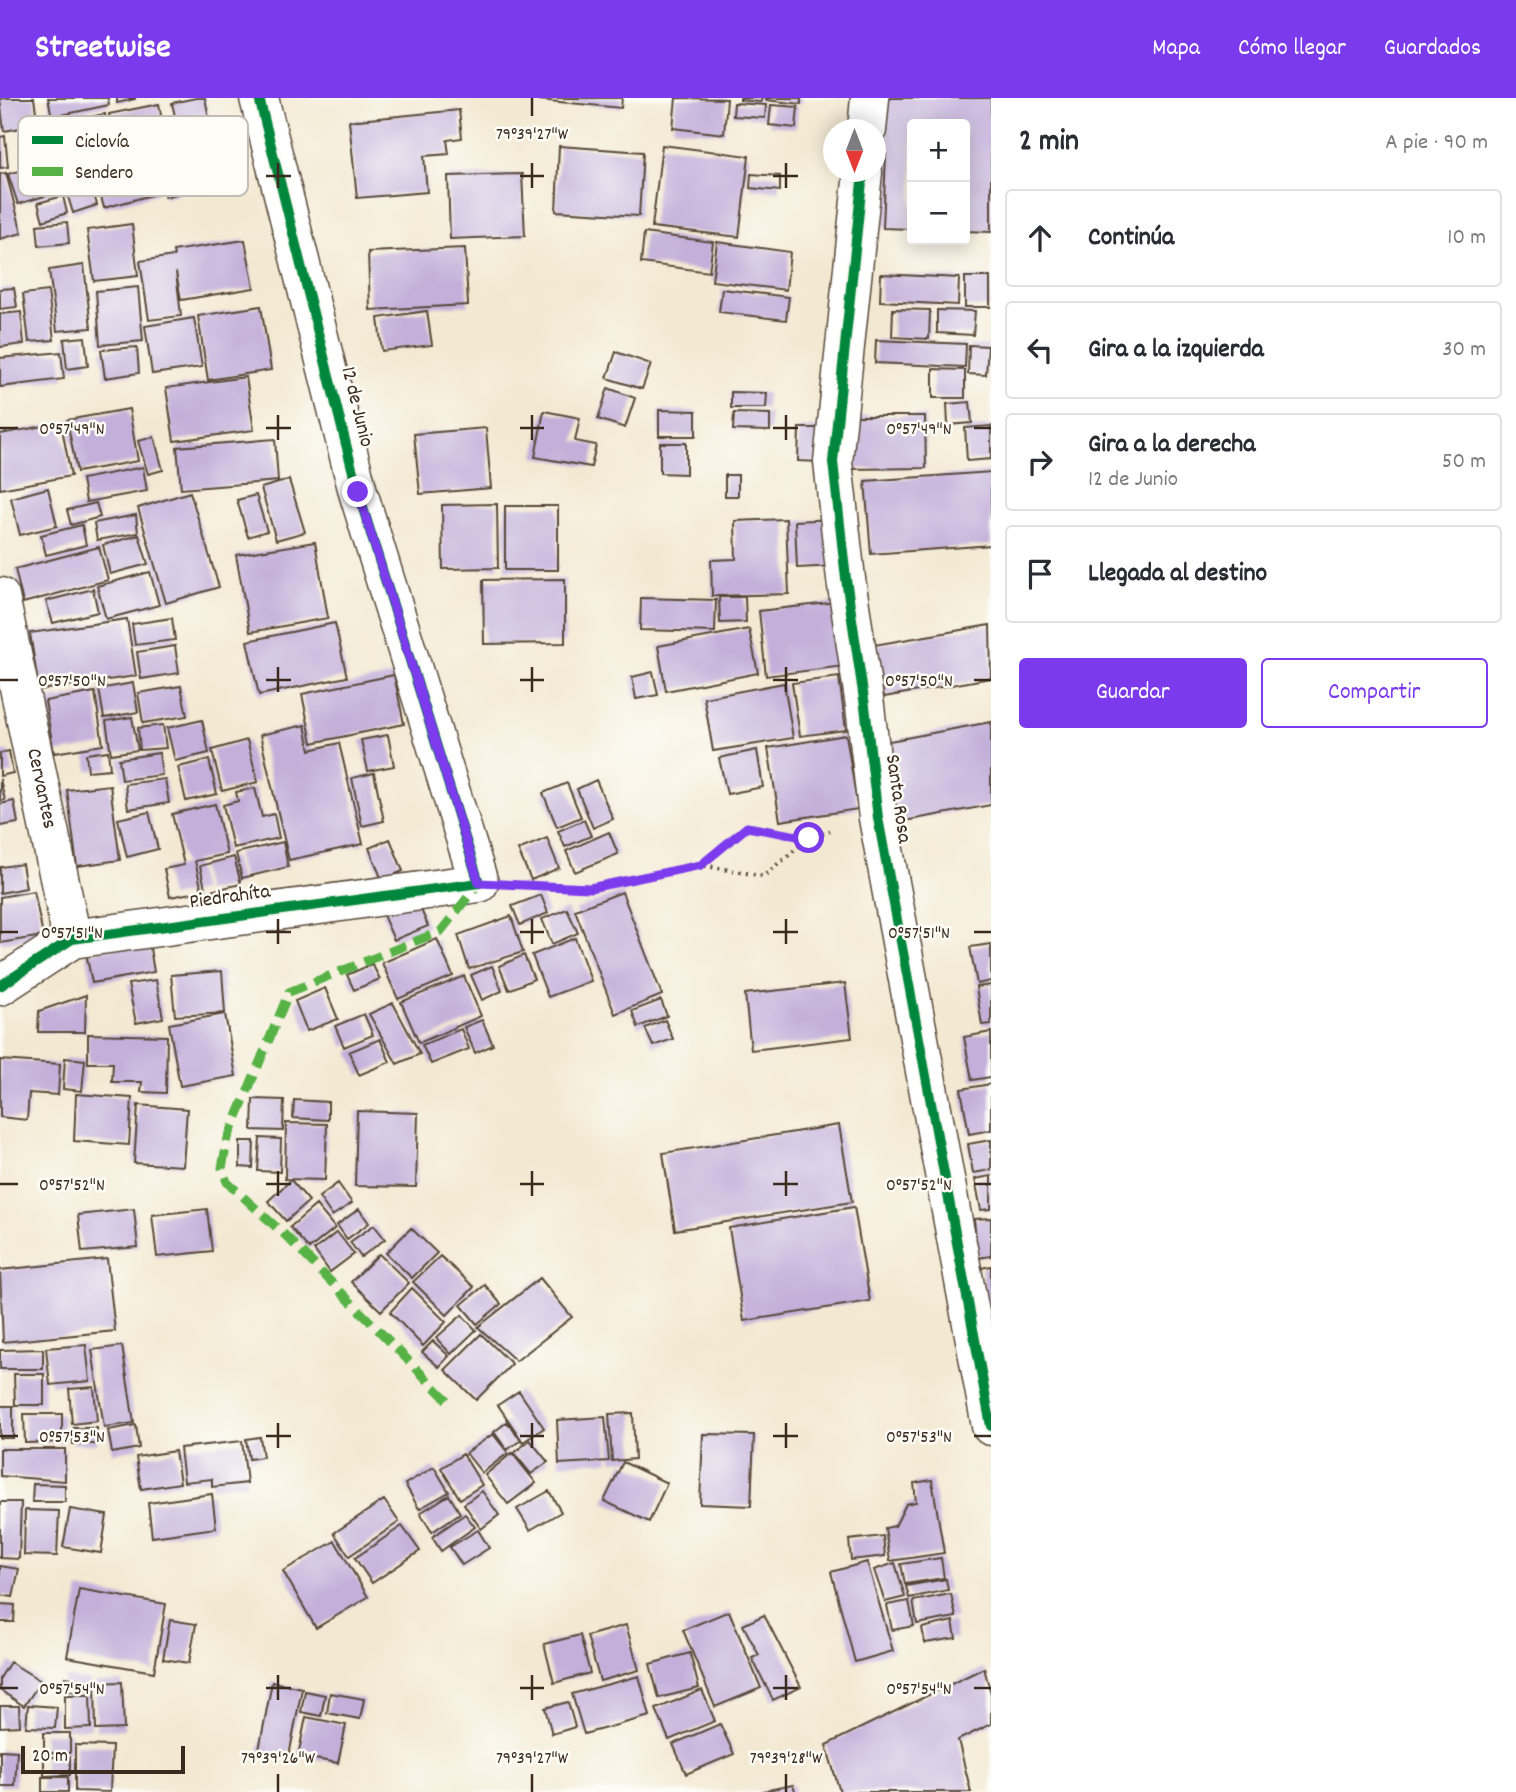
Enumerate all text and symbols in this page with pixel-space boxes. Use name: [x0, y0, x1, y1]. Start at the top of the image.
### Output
text: Streetwise: [35, 26, 171, 73]
text: Mapa: [1152, 32, 1200, 66]
text: Cómo llegar: [1238, 32, 1346, 66]
text: Guardados: [1384, 32, 1481, 66]
legend: [18, 116, 248, 196]
north arrow: [823, 119, 886, 182]
map controls: [907, 119, 970, 245]
button: +: [907, 119, 970, 182]
text: 2 min: [1019, 122, 1079, 165]
text: 79°39'27"W: [496, 123, 569, 148]
text: A pie · 90 m: [1385, 127, 1488, 160]
text: Ciclovía: [75, 130, 130, 157]
text: Sendero: [75, 161, 133, 188]
button: −: [907, 182, 970, 245]
icon: ahead: [1021, 219, 1059, 257]
text: Continúa: [1088, 220, 1174, 257]
text: 10 m: [1447, 222, 1486, 255]
icon: left: [1021, 331, 1059, 369]
text: Gira a la izquierda: [1088, 332, 1264, 369]
text: 30 m: [1442, 334, 1486, 367]
street label: 12 de Junio: [332, 364, 380, 450]
text: 0°57'49"N: [39, 418, 105, 443]
text: 0°57'49"N: [886, 418, 952, 443]
text: Gira a la derecha: [1088, 427, 1255, 464]
icon: right: [1021, 443, 1059, 481]
text: 50 m: [1442, 446, 1486, 479]
text: 12 de Junio: [1088, 464, 1178, 497]
route end: [342, 476, 373, 507]
icon: arrive: [1021, 555, 1059, 593]
text: Llegada al destino: [1088, 556, 1267, 593]
button: Guardar: [1019, 658, 1247, 728]
button: Compartir: [1261, 658, 1488, 728]
text: 0°57'50"N: [38, 670, 106, 695]
text: 0°57'50"N: [885, 670, 953, 695]
street label: Cervantes: [17, 746, 63, 832]
street label: Santa Rosa: [876, 753, 918, 847]
route start: [793, 822, 824, 853]
street label: Piedrahíta: [188, 877, 273, 919]
text: 0°57'51"N: [41, 922, 103, 947]
text: 0°57'51"N: [888, 922, 950, 947]
text: 0°57'52"N: [39, 1174, 105, 1199]
text: 0°57'52"N: [886, 1174, 952, 1199]
text: 0°57'53"N: [39, 1426, 105, 1451]
text: 0°57'53"N: [886, 1426, 952, 1451]
text: 0°57'54"N: [39, 1678, 105, 1703]
text: 0°57'54"N: [886, 1678, 952, 1703]
scale bar: [21, 1743, 186, 1775]
text: 20 m: [32, 1744, 68, 1771]
text: 79°39'26"W: [241, 1747, 316, 1772]
text: 79°39'27"W: [496, 1747, 569, 1772]
text: 79°39'28"W: [750, 1747, 823, 1772]

